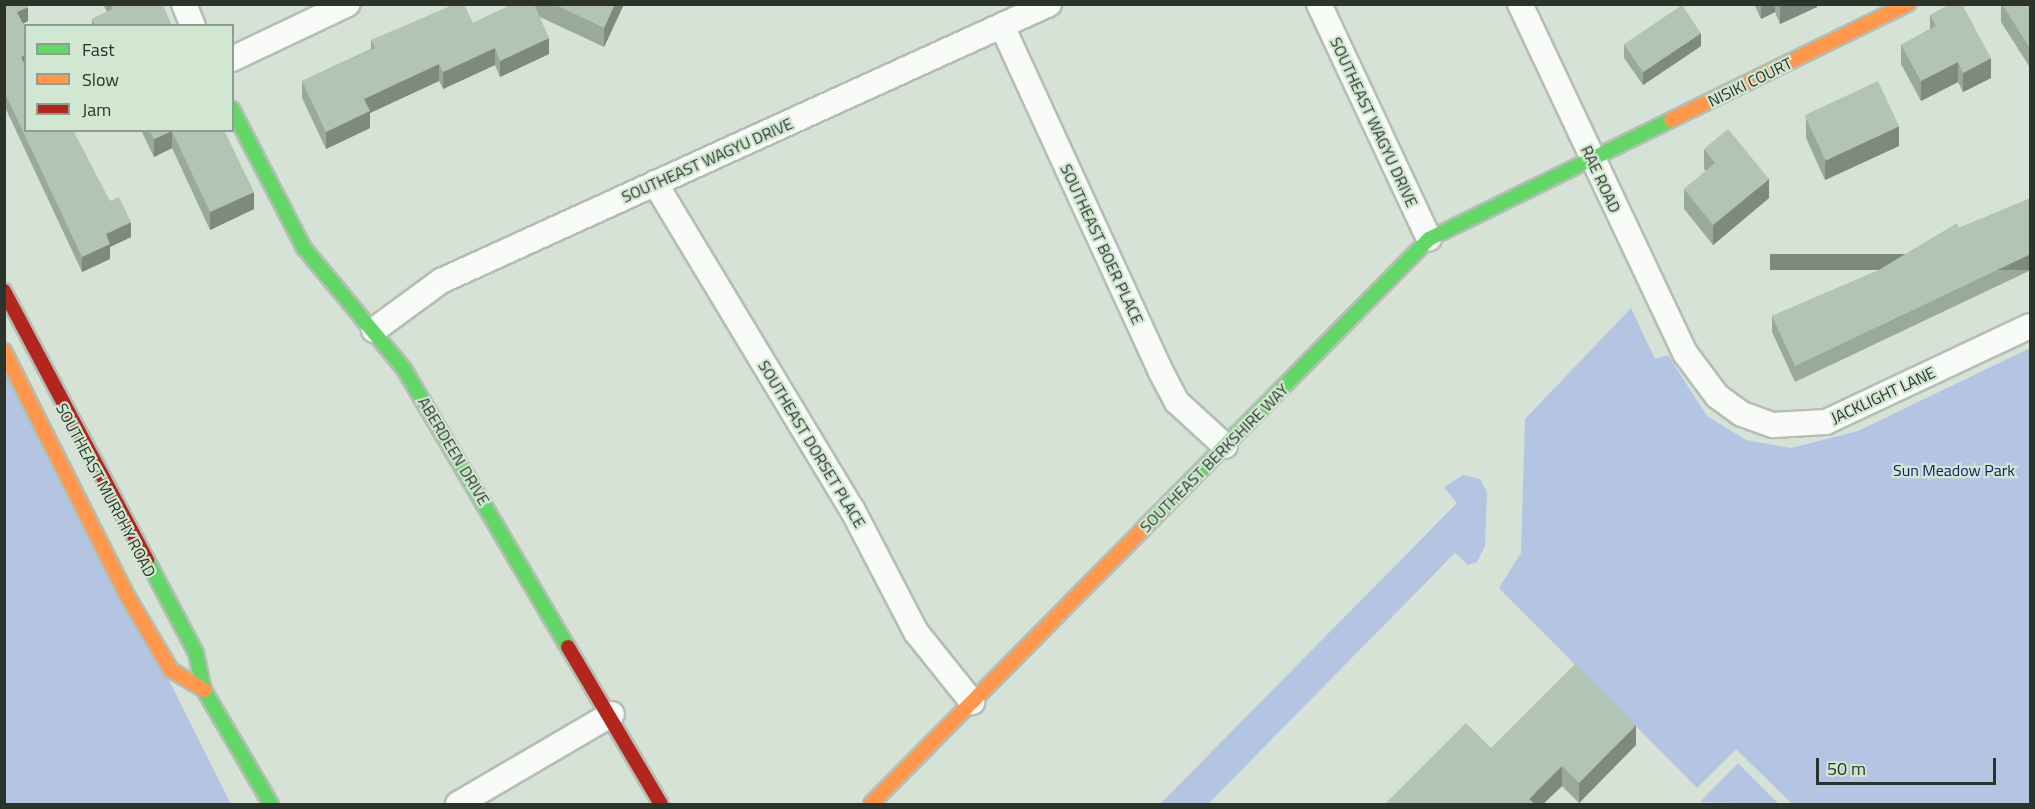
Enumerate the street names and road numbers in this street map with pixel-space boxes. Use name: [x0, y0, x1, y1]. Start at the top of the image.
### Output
street label: SOUTHEAST WAGYU DRIVE: [1326, 34, 1422, 210]
street label: NISIKI COURT: [1705, 53, 1795, 111]
street label: SOUTHEAST WAGYU DRIVE: [619, 114, 795, 206]
street label: RAE ROAD: [1577, 142, 1625, 216]
street label: SOUTHEAST BOER PLACE: [1056, 161, 1148, 327]
street label: SOUTHEAST DORSET PLACE: [754, 357, 870, 531]
street label: JACKLIGHT LANE: [1828, 362, 1938, 428]
street label: SOUTHEAST BERKSHIRE WAY: [1136, 380, 1292, 536]
street label: ABERDEEN DRIVE: [414, 393, 494, 509]
street label: SOUTHEAST MURPHY ROAD: [52, 400, 160, 580]

